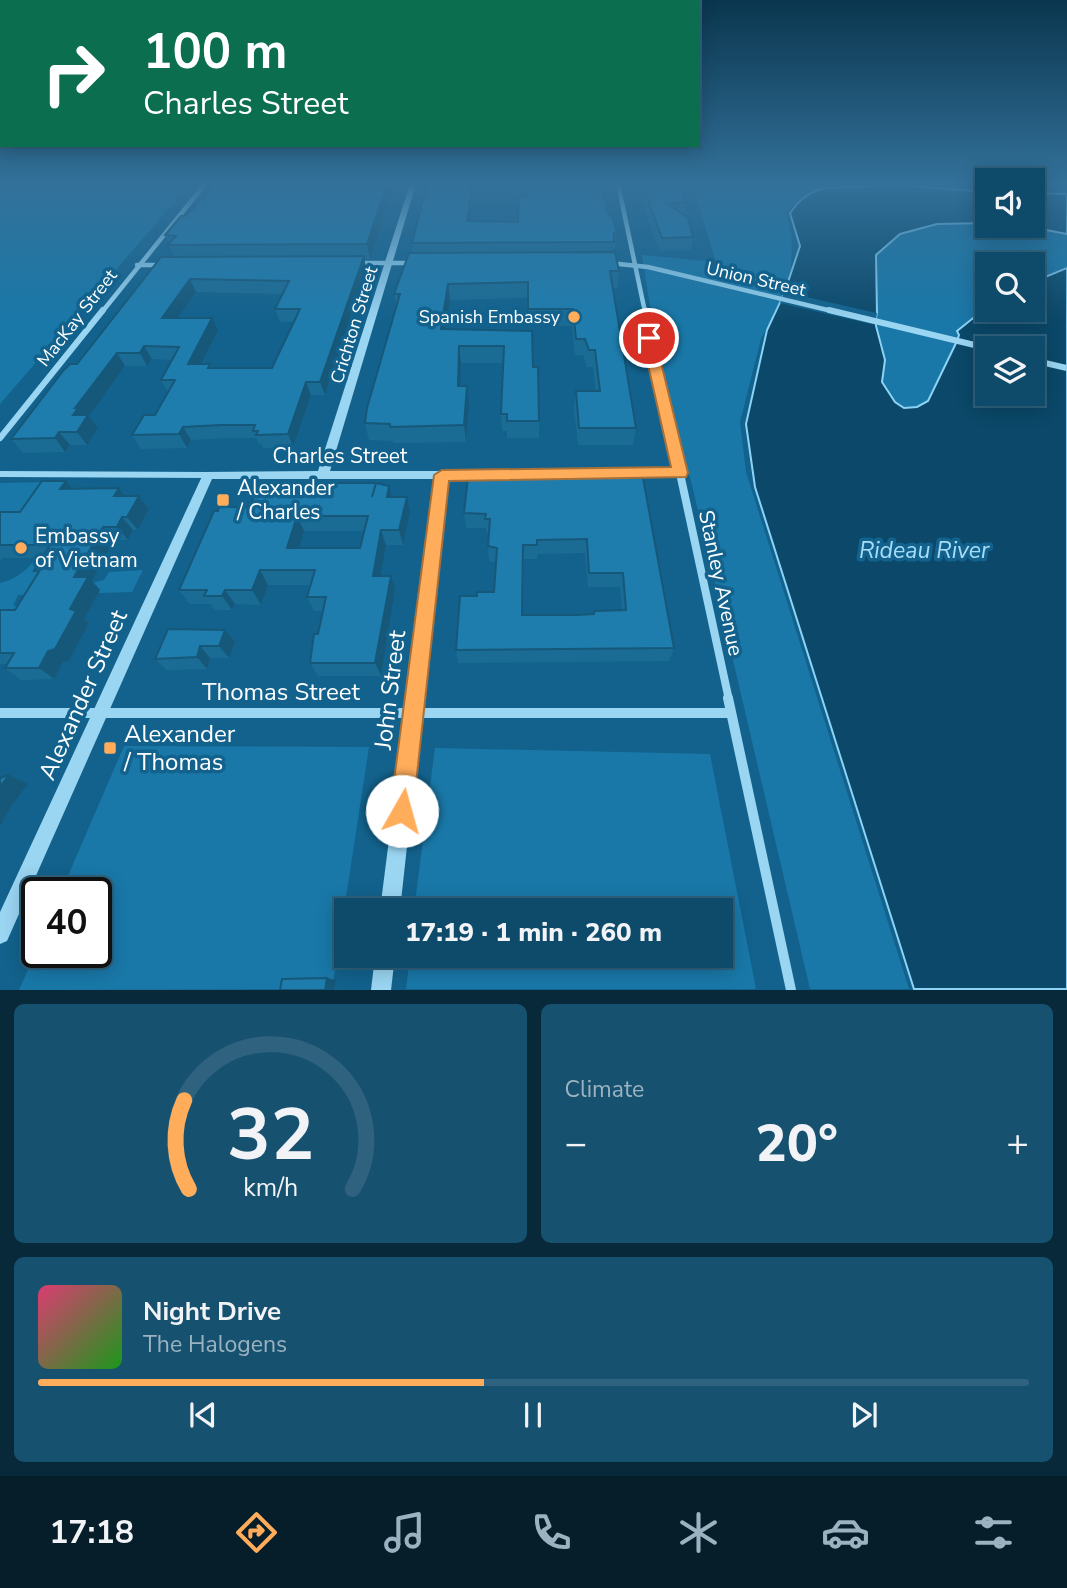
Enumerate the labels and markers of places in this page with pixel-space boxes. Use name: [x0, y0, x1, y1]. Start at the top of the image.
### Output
place label: Spanish Embassy: [419, 305, 561, 329]
pin: [619, 308, 679, 368]
marker: Spanish Embassy: [566, 309, 582, 325]
place label: Alexander / Charles: [236, 474, 335, 526]
marker: Alexander / Charles: [215, 492, 231, 508]
place label: Embassy of Vietnam: [35, 522, 138, 574]
marker: Embassy of Vietnam: [13, 540, 29, 556]
place label: Alexander / Thomas: [123, 718, 236, 778]
marker: Alexander / Thomas: [102, 740, 118, 756]

